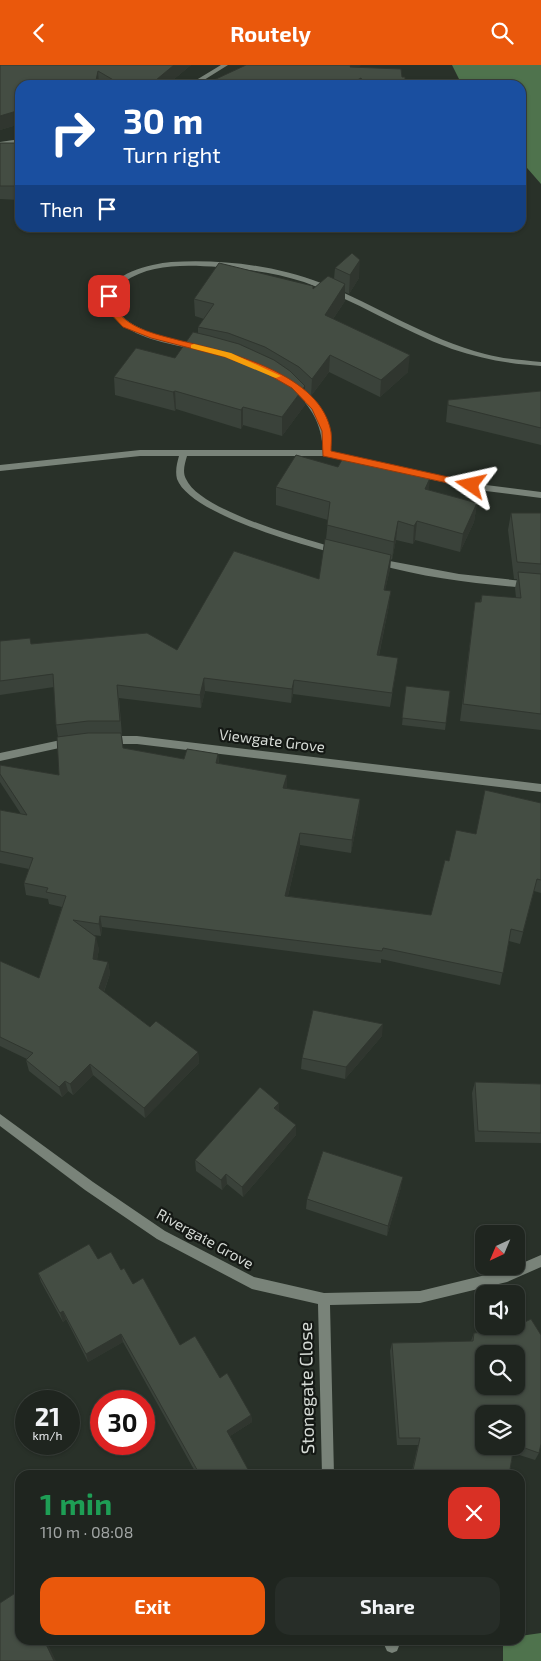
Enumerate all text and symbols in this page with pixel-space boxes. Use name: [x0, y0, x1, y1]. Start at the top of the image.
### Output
icon: back: [25, 19, 53, 47]
icon: search: [488, 19, 516, 47]
text: Routely: [230, 20, 311, 46]
text: 30 m: [123, 99, 203, 141]
icon: right: [40, 100, 105, 165]
text: Turn right: [123, 141, 221, 167]
icon: arrive: [93, 195, 121, 223]
text: Then: [40, 198, 83, 221]
pin: [88, 275, 130, 317]
icon: arrive: [95, 282, 123, 310]
position arrow: [444, 458, 496, 510]
street label: Viewgate Grove: [218, 725, 326, 755]
street label: Rivergate Grove: [154, 1204, 257, 1272]
north arrow: [475, 1225, 525, 1275]
map controls: [475, 1225, 525, 1455]
button: sound: [475, 1285, 525, 1335]
street label: Stonegate Close: [294, 1322, 318, 1454]
button: search: [475, 1345, 525, 1395]
speed limit sign: 30: [90, 1390, 155, 1455]
text: 21: [35, 1401, 60, 1431]
button: layers: [475, 1405, 525, 1455]
text: km/h: [33, 1428, 62, 1442]
text: 1 min: [40, 1485, 112, 1521]
button: close: [448, 1487, 500, 1539]
text: 110 m · 08:08: [40, 1522, 133, 1541]
button: Exit: [40, 1577, 265, 1635]
button: Share: [275, 1577, 500, 1635]

